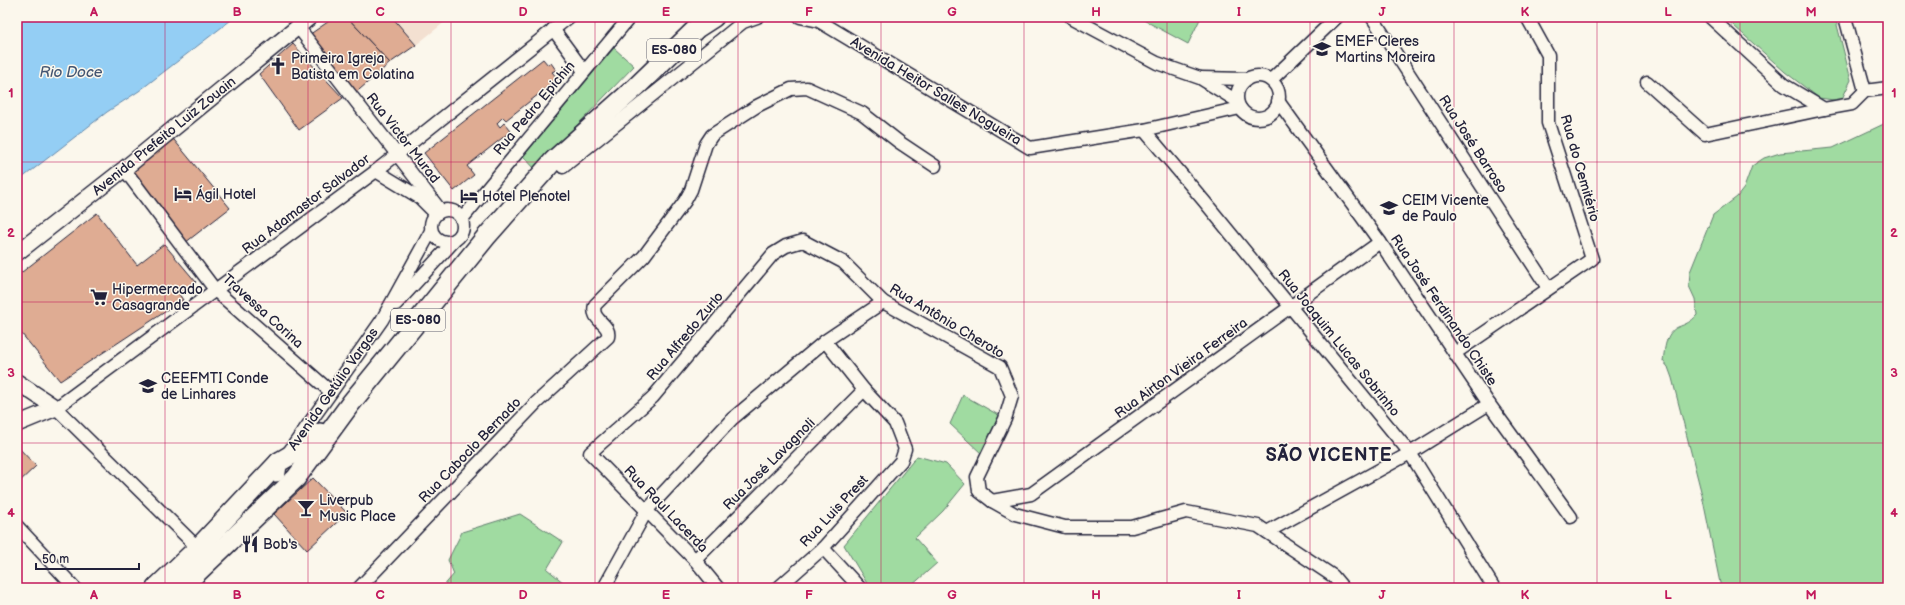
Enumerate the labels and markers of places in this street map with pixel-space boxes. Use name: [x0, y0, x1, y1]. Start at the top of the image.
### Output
place label: EMEF Cleres Martins Moreira: [1335, 33, 1436, 66]
school or university icon: EMEF Cleres Martins Moreira: [1312, 39, 1332, 59]
place label: Primeira Igreja Batista em Colatina: [291, 50, 415, 83]
church icon: Primeira Igreja Batista em Colatina: [268, 56, 288, 76]
hotel icon: Ágil Hotel: [173, 184, 193, 204]
place label: Ágil Hotel: [196, 185, 256, 203]
hotel icon: Hotel Plenotel: [459, 186, 479, 206]
place label: Hotel Plenotel: [482, 188, 570, 205]
place label: CEIM Vicente de Paulo: [1402, 192, 1489, 225]
school or university icon: CEIM Vicente de Paulo: [1379, 198, 1399, 218]
place label: Hipermercado Casagrande: [112, 281, 203, 314]
supermarket icon: Hipermercado Casagrande: [89, 287, 109, 307]
place label: CEEFMTI Conde de Linhares: [161, 370, 269, 403]
school or university icon: CEEFMTI Conde de Linhares: [138, 376, 158, 396]
place label: Liverpub Music Place: [319, 492, 396, 525]
bar icon: Liverpub Music Place: [296, 498, 316, 518]
restaurant icon: Bob's: [240, 534, 260, 554]
place label: Bob's: [263, 536, 297, 553]

